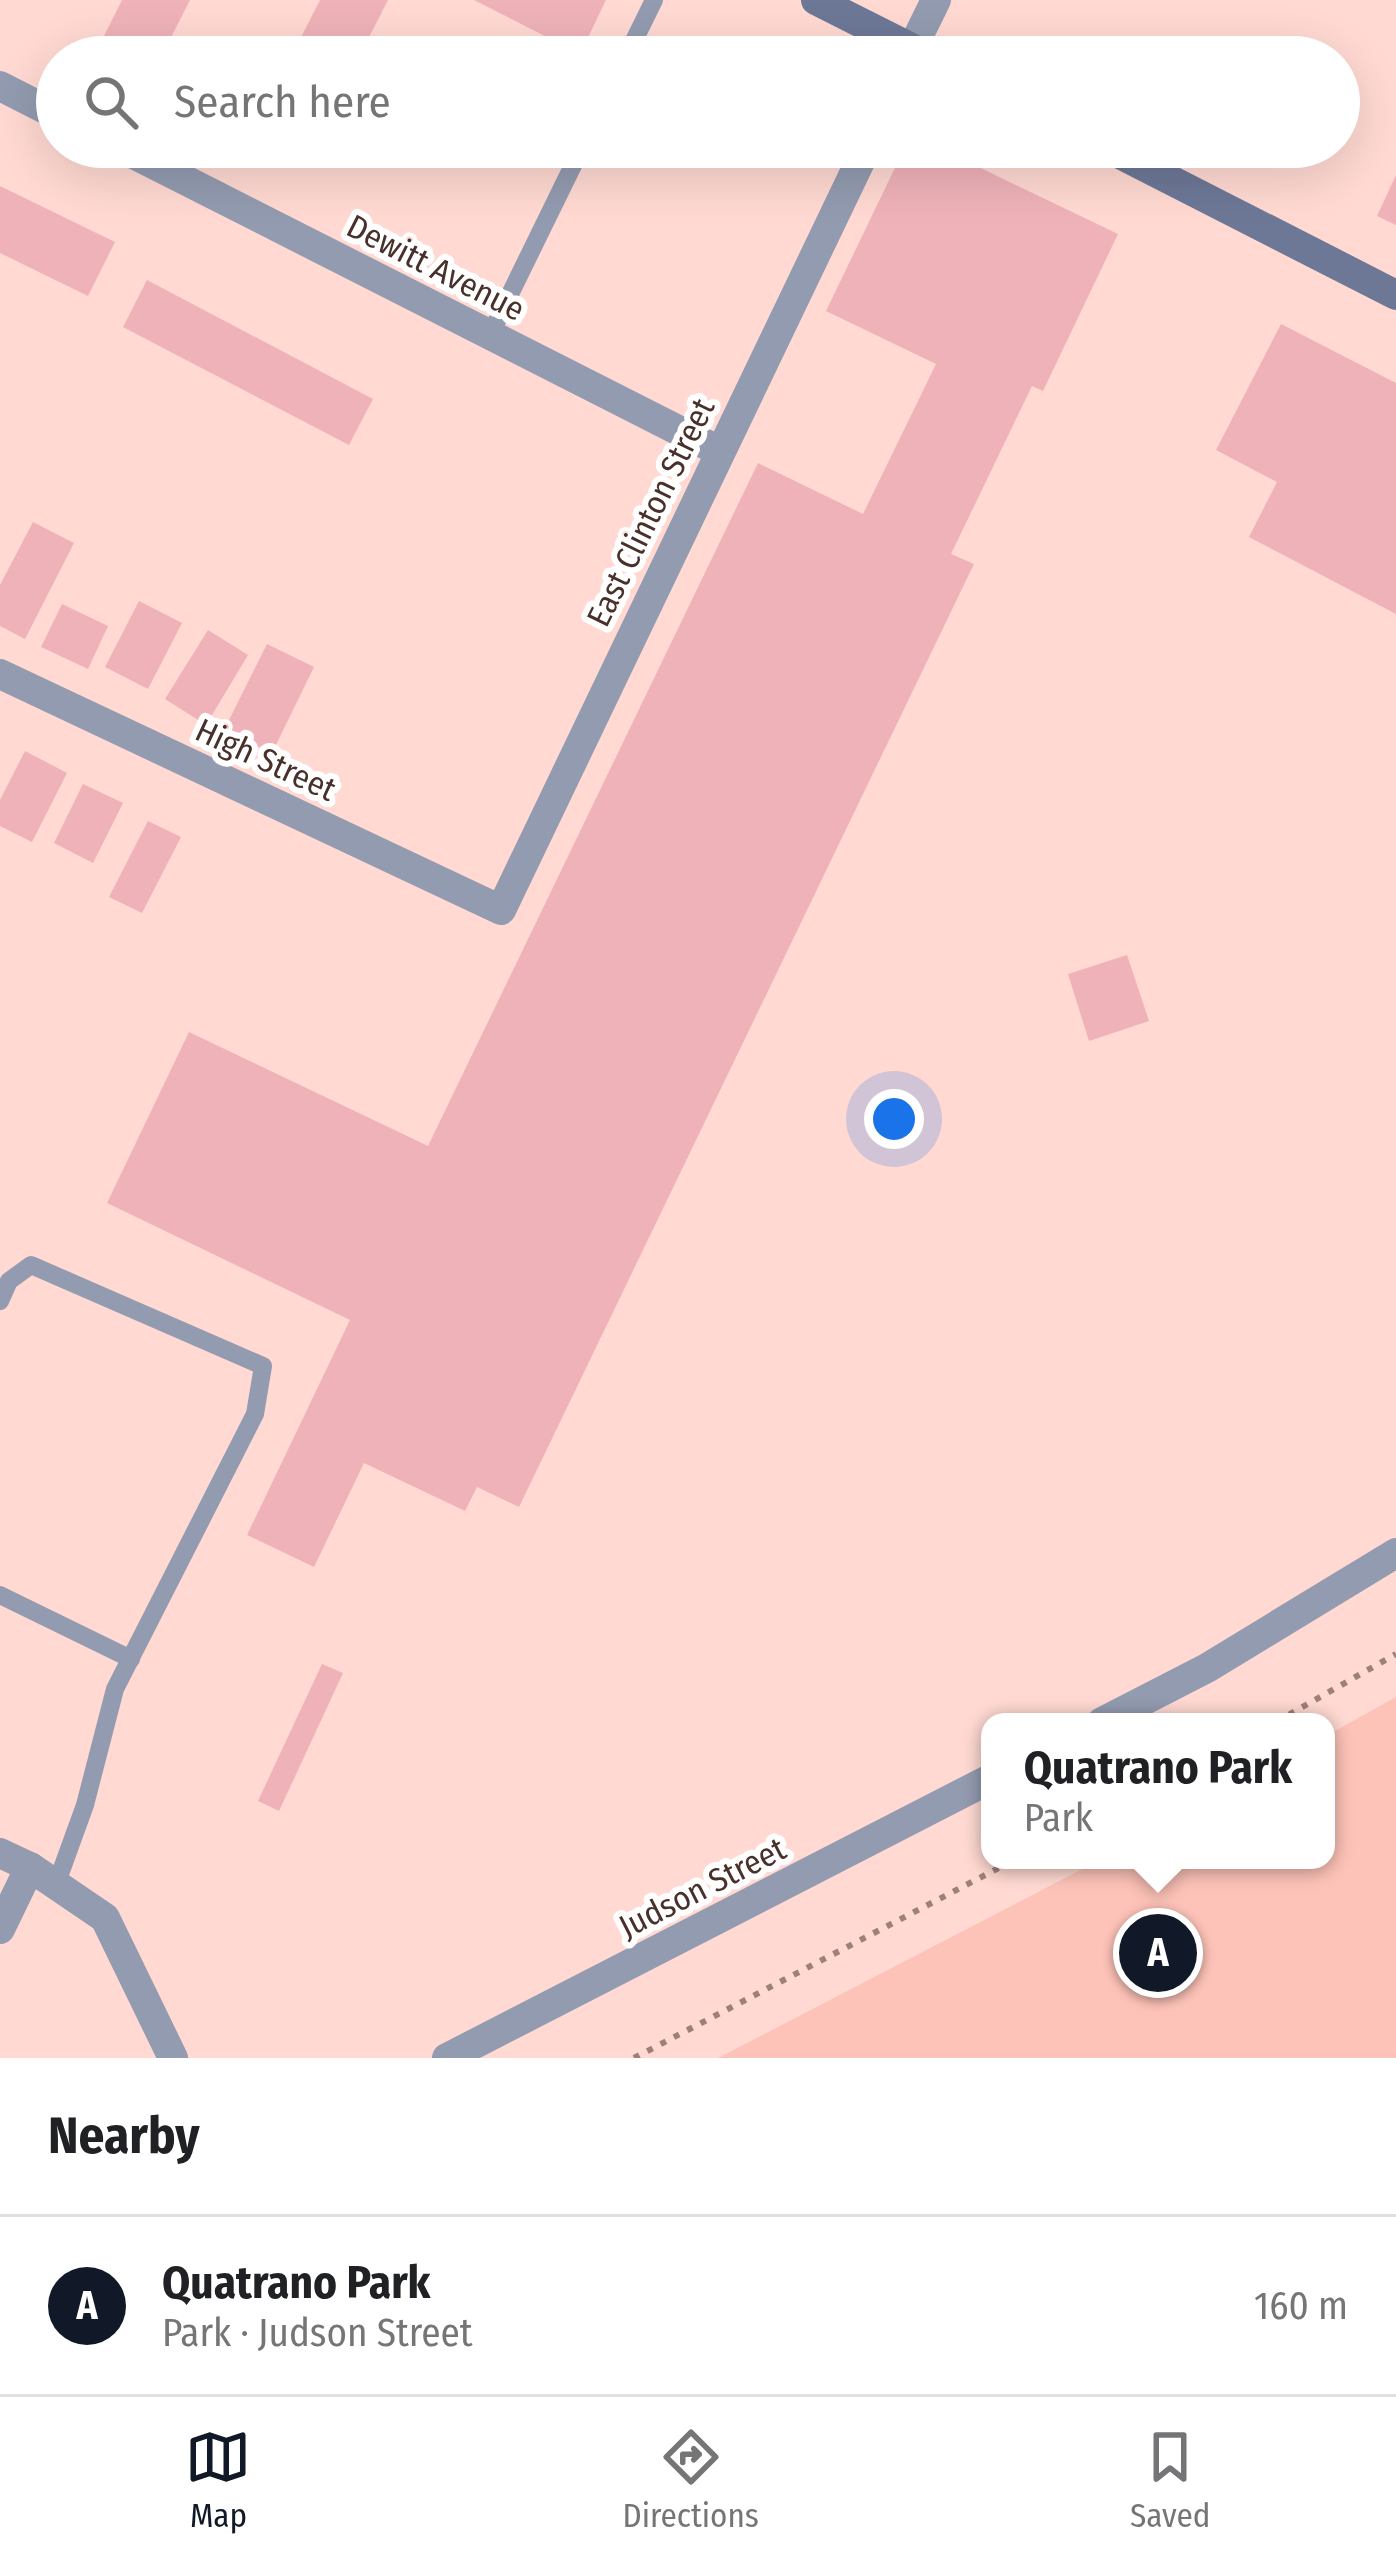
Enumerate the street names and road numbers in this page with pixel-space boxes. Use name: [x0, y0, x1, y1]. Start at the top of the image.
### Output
street label: Dewitt Avenue: [340, 206, 531, 330]
street label: East Clinton Street: [578, 392, 723, 633]
street label: High Street: [189, 710, 342, 810]
street label: Judson Street: [612, 1829, 793, 1947]

